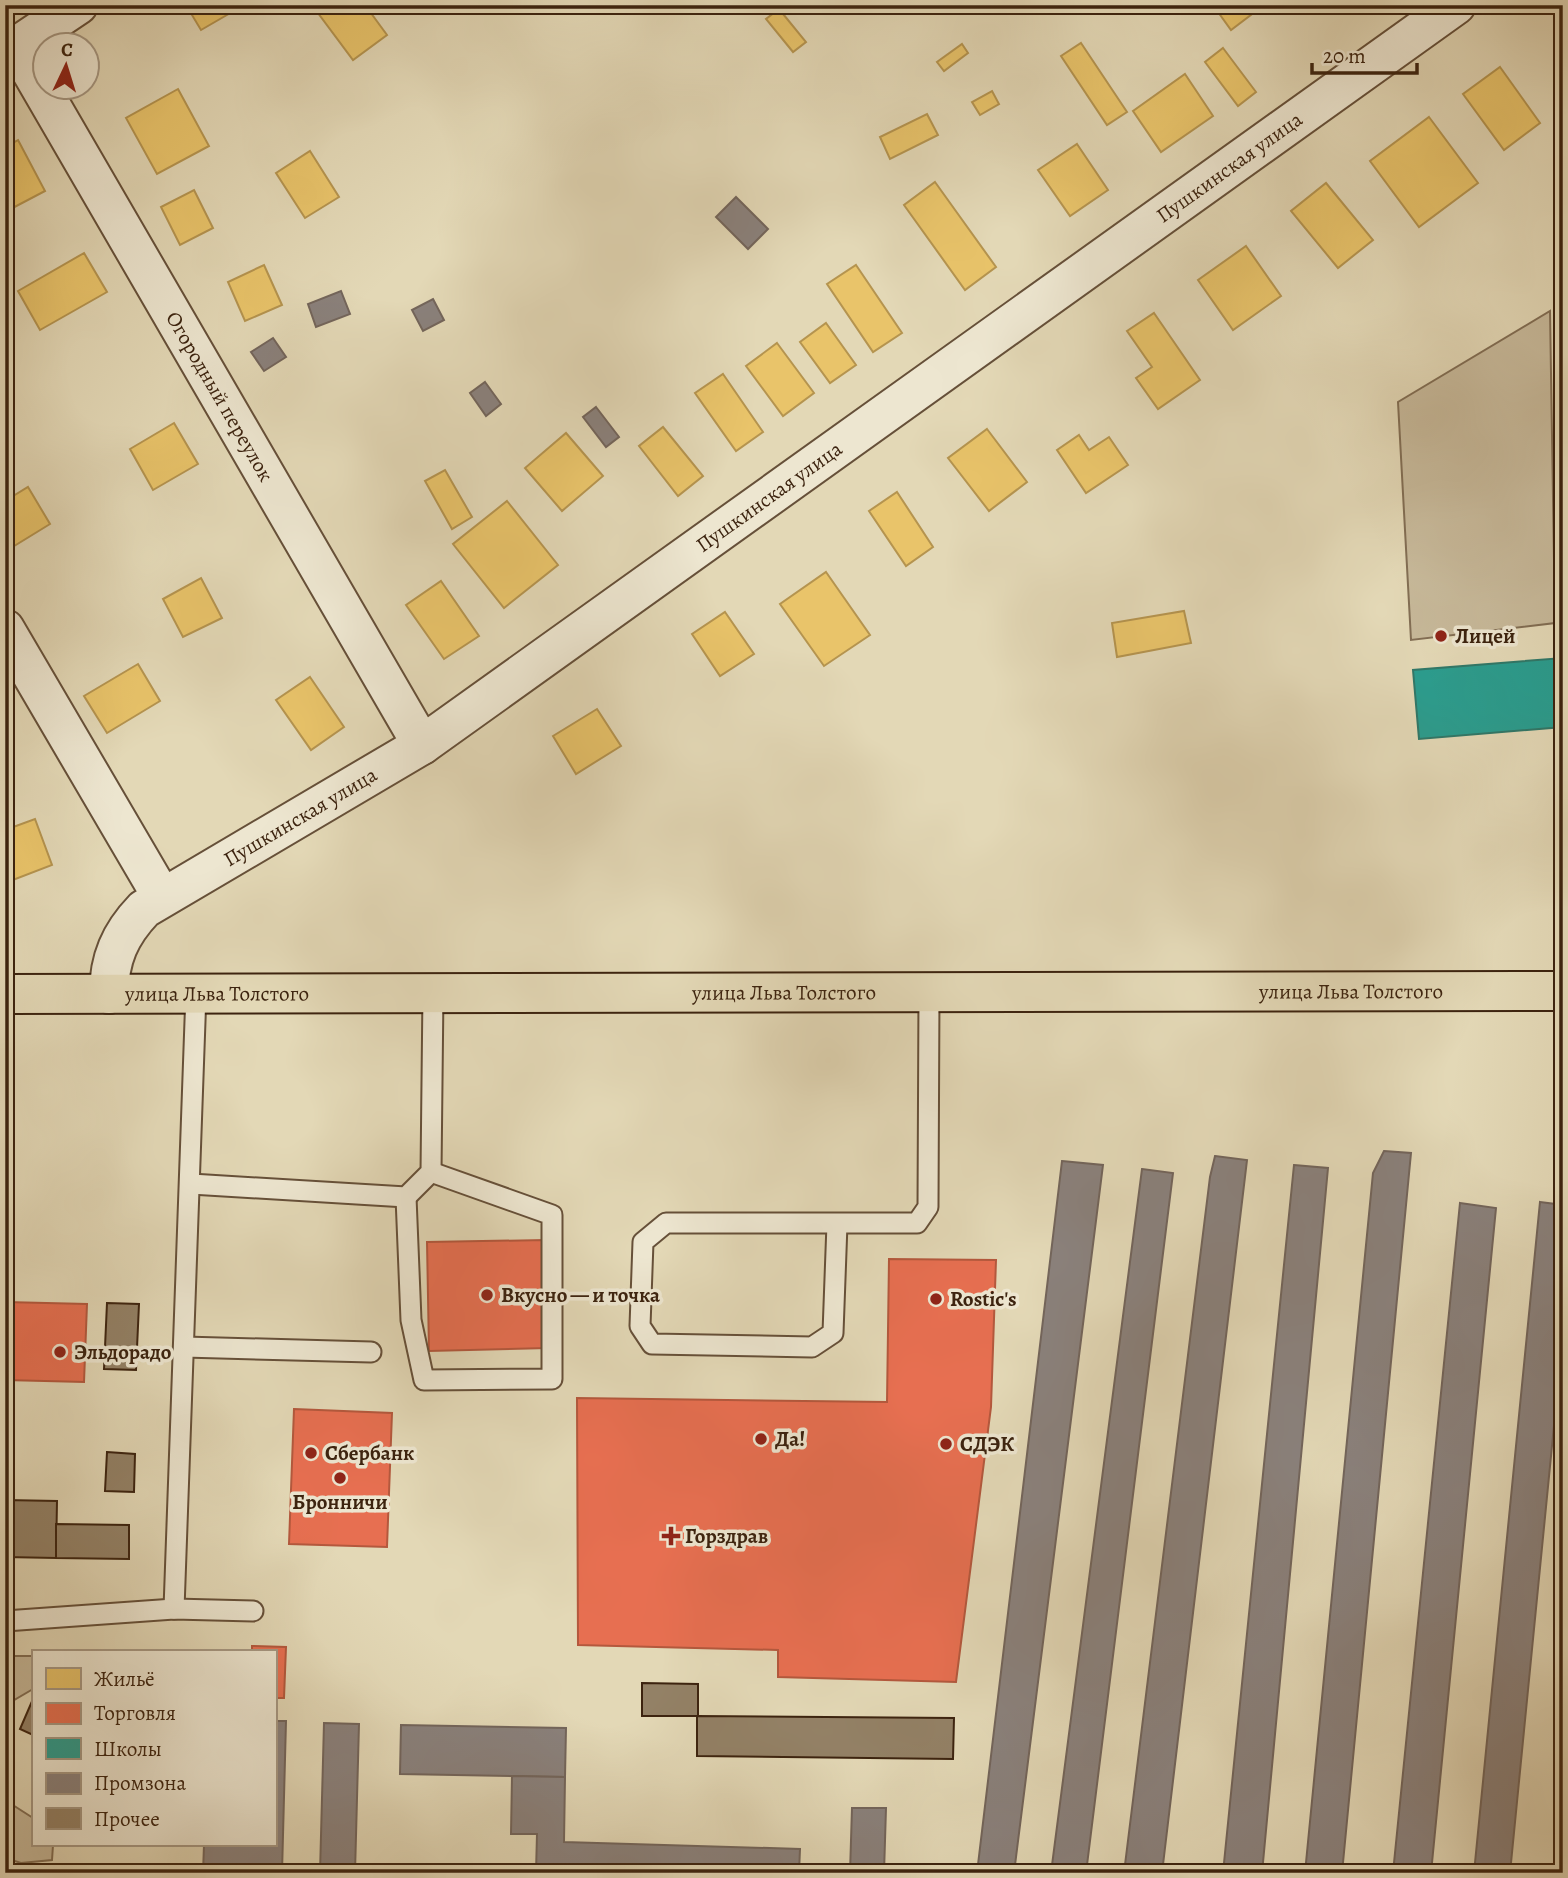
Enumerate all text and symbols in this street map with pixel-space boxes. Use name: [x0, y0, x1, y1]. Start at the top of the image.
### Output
north arrow: [32, 32, 102, 102]
scale bar: [1312, 32, 1418, 76]
text: С: [60, 37, 74, 63]
text: 20 m: [1323, 42, 1366, 70]
street label: Пушкинская улица: [1151, 105, 1308, 229]
street label: Огородный переулок: [159, 306, 280, 487]
street label: Пушкинская улица: [690, 435, 848, 559]
place label: Лицей: [1455, 622, 1516, 650]
marker: Лицей: [1433, 628, 1449, 644]
street label: Пушкинская улица: [218, 760, 382, 873]
street label: улица Льва Толстого: [1258, 977, 1443, 1006]
street label: улица Льва Толстого: [691, 978, 876, 1007]
street label: улица Льва Толстого: [124, 979, 309, 1008]
place label: Вкусно — и точка: [501, 1281, 660, 1309]
place label: Rostic's: [950, 1285, 1017, 1313]
marker: Вкусно — и точка: [479, 1287, 495, 1303]
marker: Rostic's: [928, 1291, 944, 1307]
place label: Эльдорадо: [74, 1338, 172, 1366]
marker: Эльдорадо: [52, 1344, 68, 1360]
place label: Да!: [775, 1425, 805, 1453]
place label: СДЭК: [960, 1430, 1014, 1458]
marker: Да!: [753, 1431, 769, 1447]
marker: СДЭК: [938, 1436, 954, 1452]
place label: Сбербанк: [325, 1439, 414, 1467]
marker: Сбербанк: [303, 1445, 319, 1461]
marker: Бронничи: [332, 1470, 348, 1486]
place label: Бронничи: [292, 1488, 388, 1516]
place label: Горздрав: [685, 1522, 768, 1550]
marker: Горздрав: [663, 1528, 679, 1544]
legend: [32, 1650, 276, 1846]
text: Жильё: [94, 1665, 155, 1693]
text: Торговля: [94, 1699, 176, 1727]
text: Школы: [94, 1735, 162, 1763]
text: Промзона: [94, 1769, 187, 1797]
text: Прочее: [94, 1805, 160, 1833]

